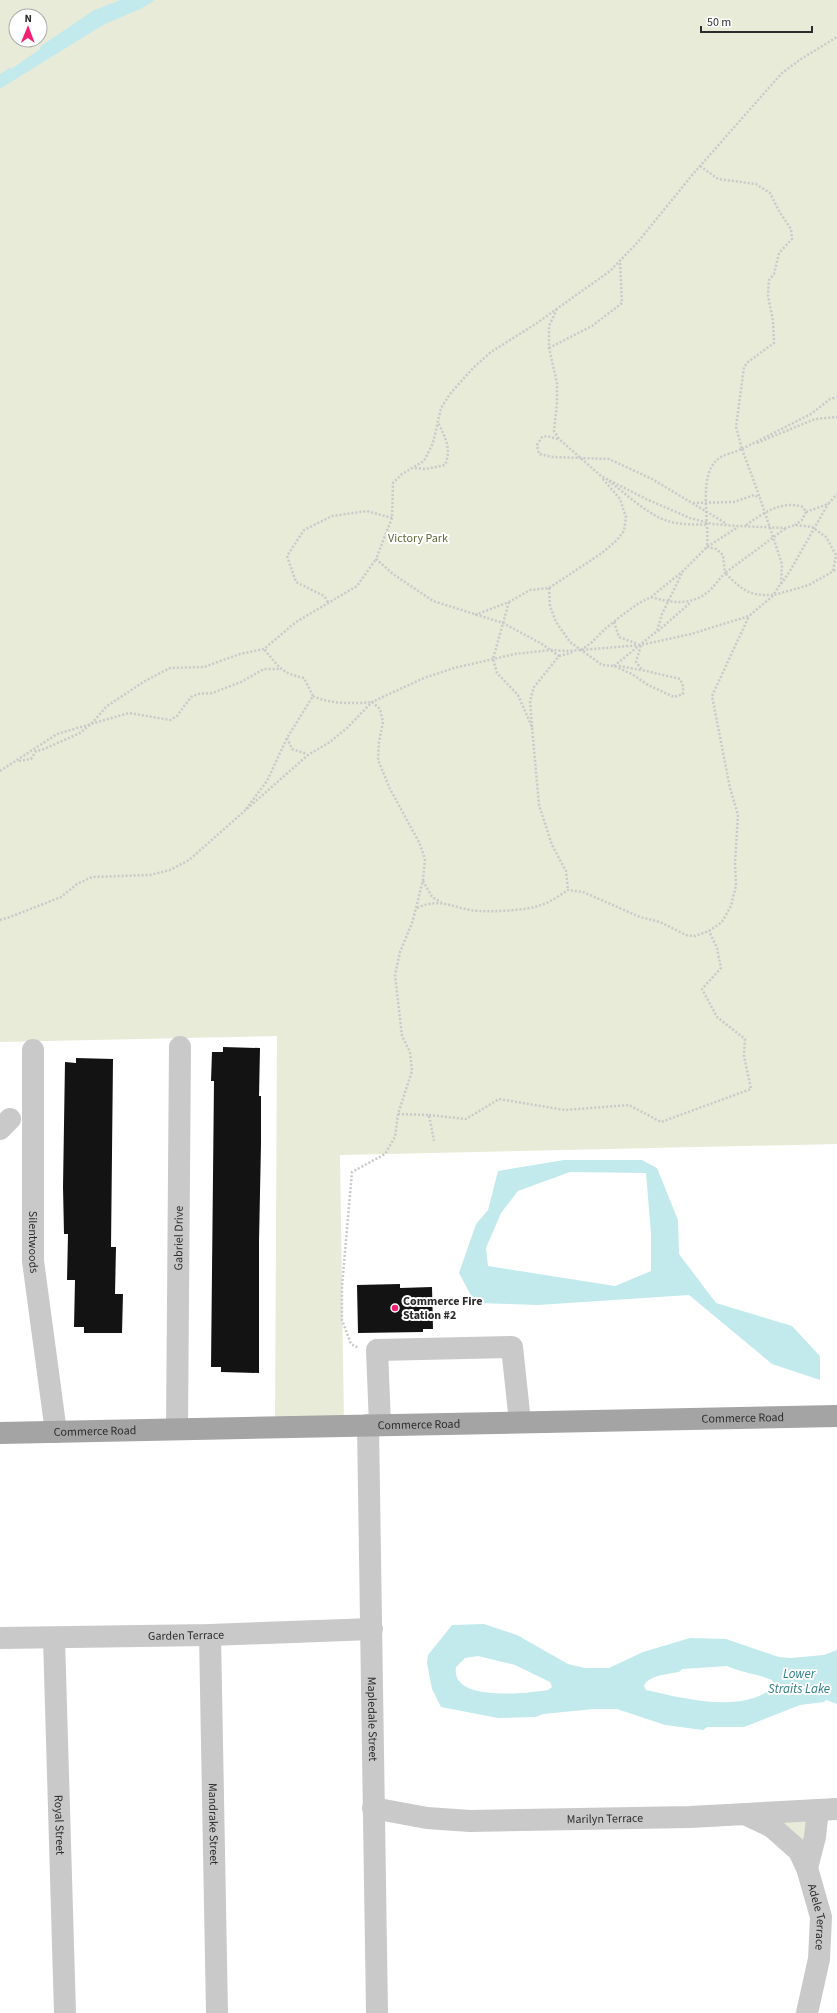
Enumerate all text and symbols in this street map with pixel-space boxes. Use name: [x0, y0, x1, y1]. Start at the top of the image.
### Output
north arrow: [8, 8, 48, 48]
scale bar: [701, 8, 812, 34]
text: N: [24, 11, 32, 26]
text: 50 m: [707, 14, 731, 31]
park label: Victory Park: [388, 530, 448, 547]
street label: Gabriel Drive: [170, 1206, 188, 1270]
street label: Silentwoods: [24, 1211, 43, 1274]
place label: Commerce Fire Station #2: [403, 1293, 482, 1324]
marker: Commerce Fire Station #2: [390, 1303, 400, 1313]
street label: Commerce Road: [701, 1409, 784, 1428]
street label: Commerce Road: [377, 1416, 460, 1434]
street label: Commerce Road: [53, 1422, 136, 1441]
street label: Garden Terrace: [148, 1626, 224, 1645]
water label: Lower Straits Lake: [768, 1665, 830, 1698]
street label: Mapledale Street: [363, 1676, 381, 1761]
street label: Mandrake Street: [204, 1783, 222, 1865]
street label: Royal Street: [50, 1795, 68, 1855]
street label: Marilyn Terrace: [567, 1810, 643, 1828]
street label: Adele Terrace: [803, 1882, 830, 1951]

